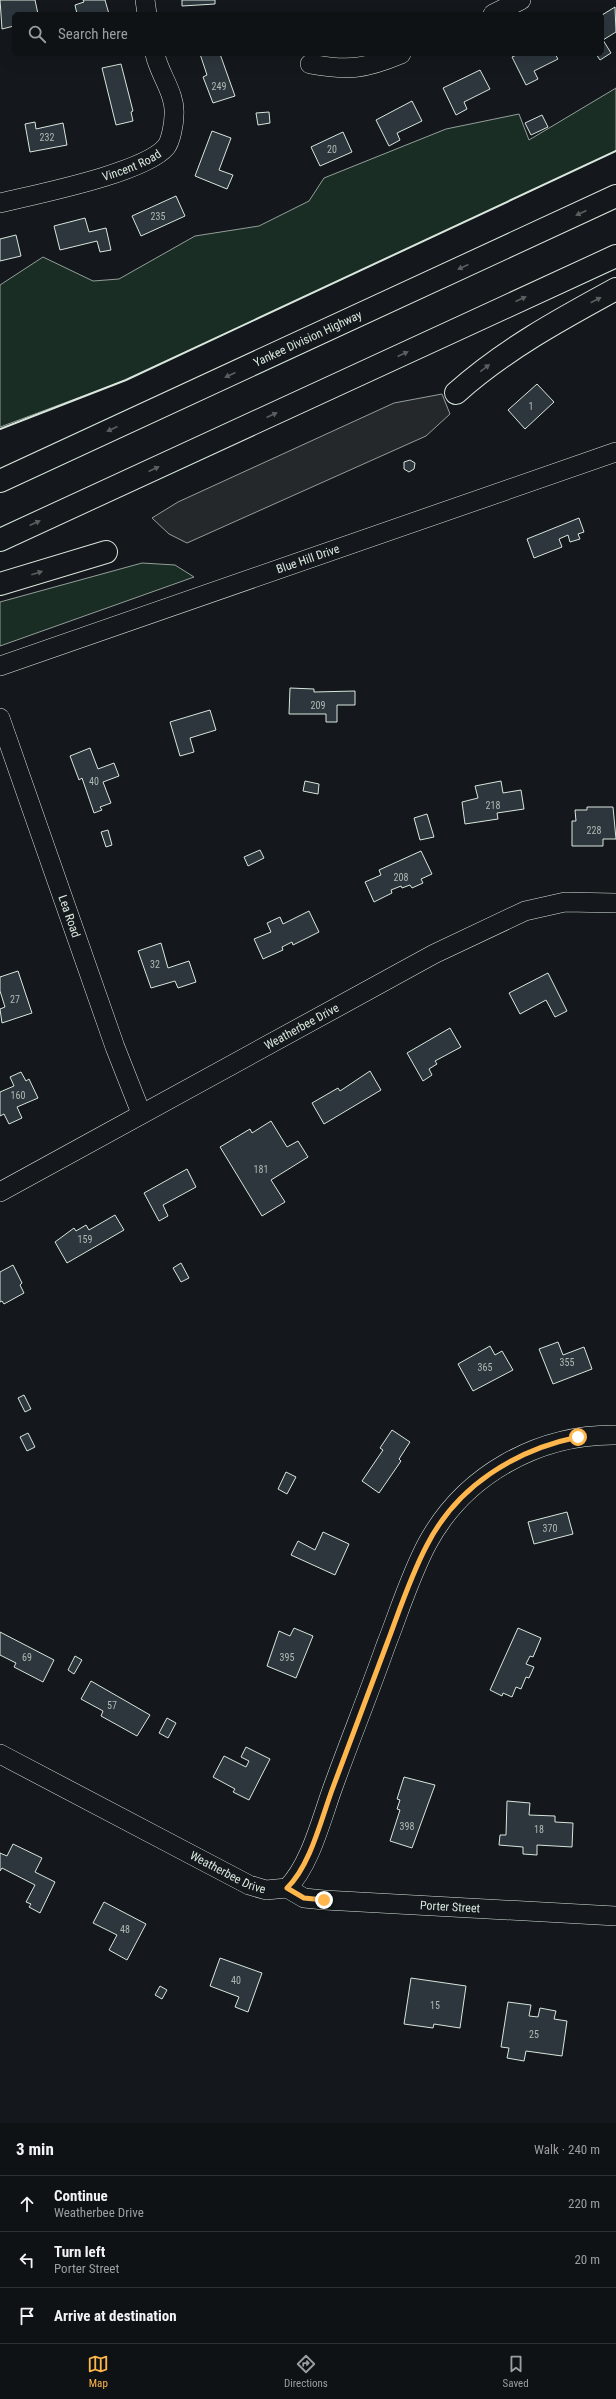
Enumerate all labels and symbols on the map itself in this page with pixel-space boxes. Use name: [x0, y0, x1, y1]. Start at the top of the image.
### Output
house number: 249: [212, 81, 226, 92]
house number: 232: [40, 132, 54, 143]
house number: 20: [327, 144, 337, 155]
street label: Vincent Road: [100, 147, 164, 184]
one-way arrow: [574, 210, 586, 216]
house number: 235: [151, 211, 165, 222]
one-way arrow: [457, 264, 468, 270]
one-way arrow: [516, 296, 528, 302]
one-way arrow: [590, 297, 602, 303]
street label: Yankee Division Highway: [251, 308, 364, 370]
one-way arrow: [398, 351, 409, 357]
one-way arrow: [480, 364, 491, 372]
one-way arrow: [224, 372, 236, 378]
house number: 1: [529, 401, 533, 412]
one-way arrow: [266, 412, 277, 418]
one-way arrow: [107, 426, 118, 432]
one-way arrow: [148, 466, 159, 472]
one-way arrow: [30, 520, 41, 526]
street label: Blue Hill Drive: [274, 541, 342, 576]
one-way arrow: [32, 570, 44, 576]
house number: 209: [311, 700, 325, 711]
house number: 40: [89, 776, 99, 787]
house number: 218: [486, 800, 500, 811]
house number: 228: [587, 825, 601, 836]
house number: 208: [394, 872, 408, 883]
street label: Lea Road: [55, 893, 83, 939]
house number: 32: [150, 959, 160, 970]
house number: 27: [10, 994, 20, 1005]
street label: Weatherbee Drive: [262, 1000, 342, 1053]
house number: 160: [11, 1090, 25, 1101]
house number: 181: [254, 1164, 268, 1175]
house number: 159: [78, 1234, 92, 1245]
house number: 355: [560, 1357, 574, 1368]
house number: 365: [478, 1362, 492, 1373]
route start: [569, 1428, 587, 1446]
house number: 370: [543, 1523, 557, 1534]
house number: 69: [22, 1652, 32, 1663]
house number: 395: [280, 1652, 294, 1663]
house number: 57: [107, 1700, 117, 1711]
house number: 398: [400, 1821, 414, 1832]
house number: 18: [534, 1824, 544, 1835]
street label: Weatherbee Drive: [188, 1848, 268, 1897]
route end: [315, 1891, 333, 1909]
street label: Porter Street: [419, 1898, 481, 1916]
house number: 48: [120, 1924, 130, 1935]
house number: 40: [231, 1975, 241, 1986]
house number: 15: [430, 2000, 440, 2011]
house number: 25: [529, 2029, 539, 2040]

